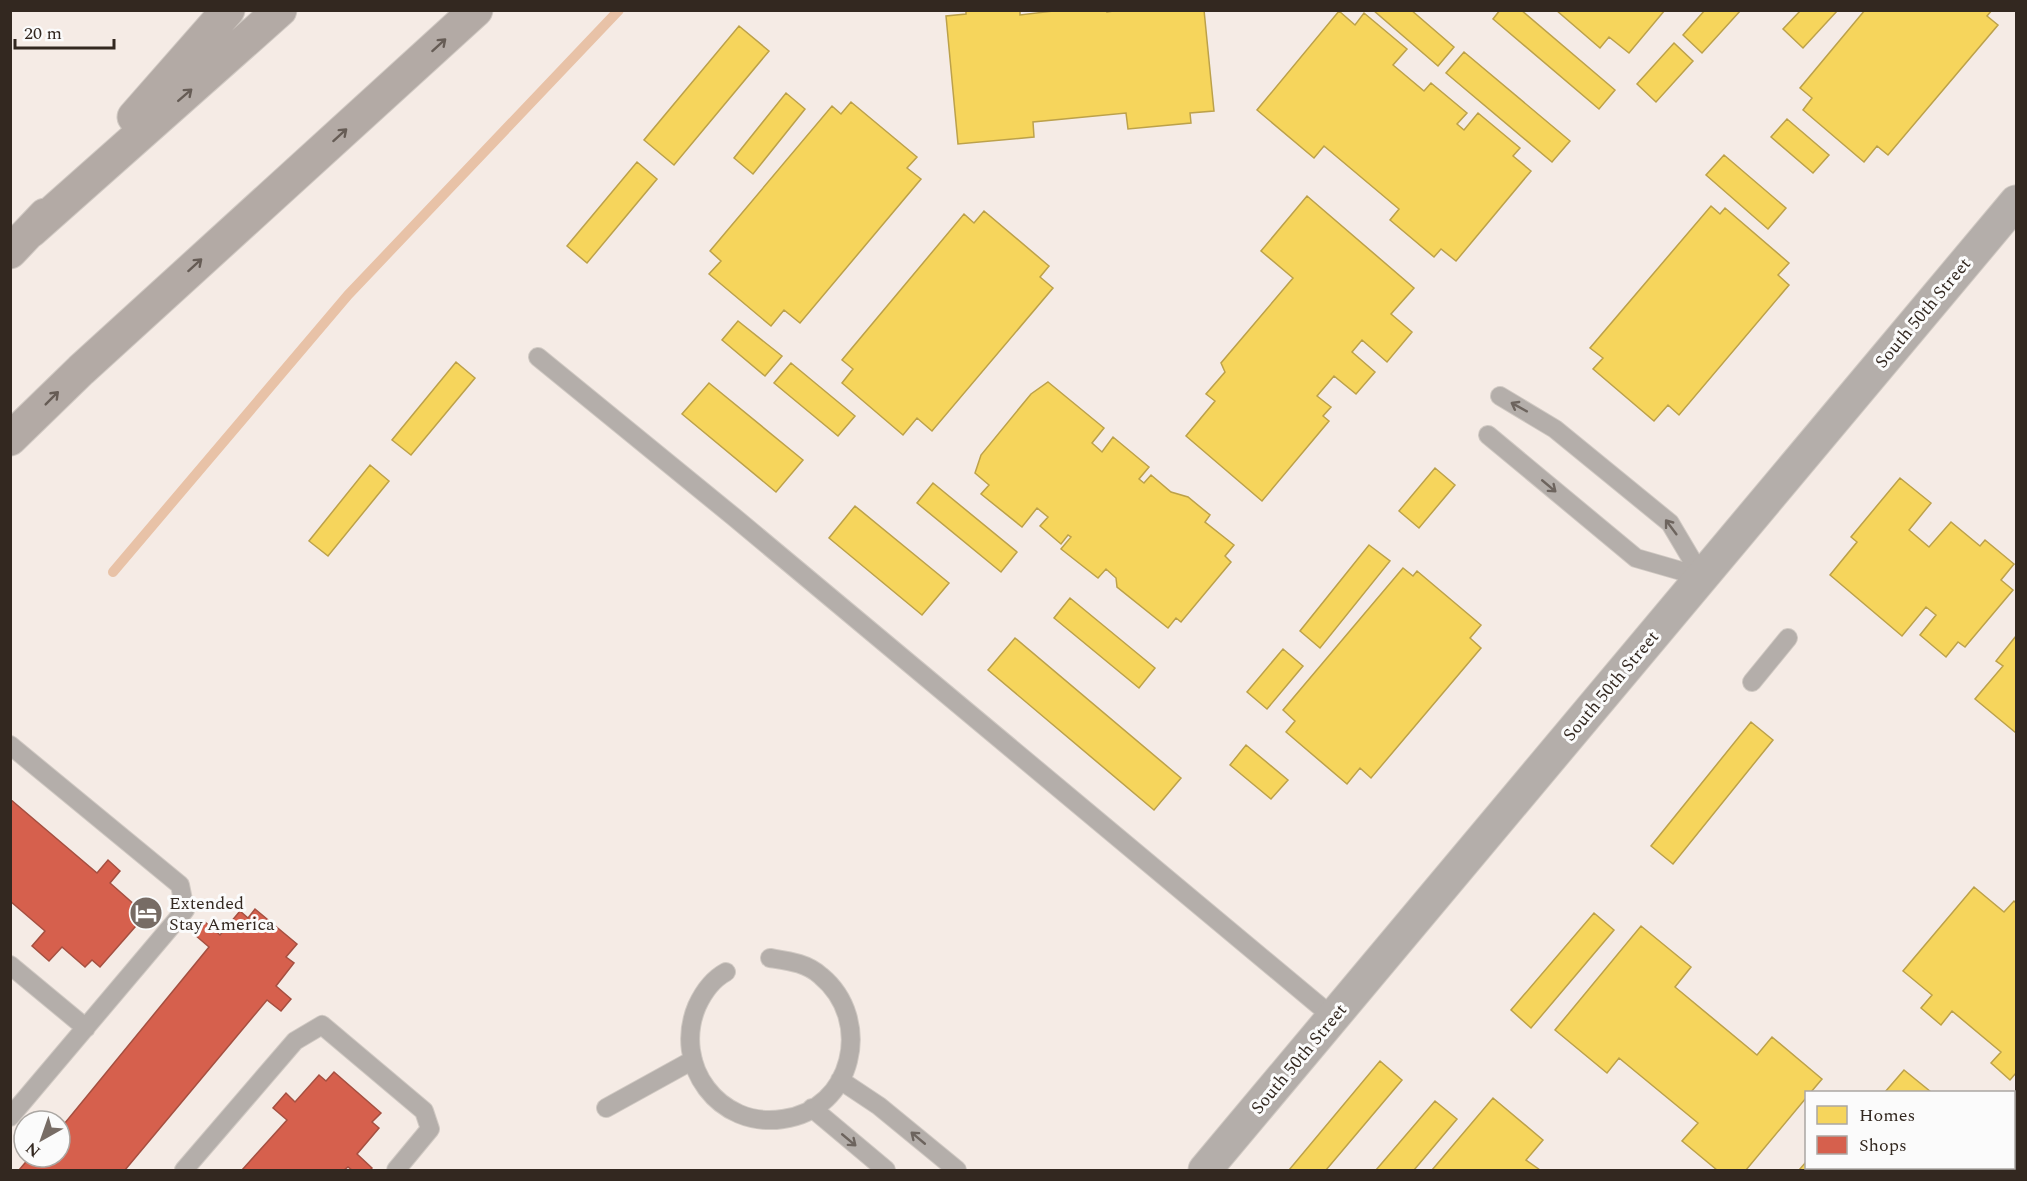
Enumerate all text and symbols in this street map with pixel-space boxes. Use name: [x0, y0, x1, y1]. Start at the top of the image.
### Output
scale bar: [15, 12, 114, 50]
text: 20 m: [24, 20, 62, 47]
one-way arrow: [431, 38, 446, 52]
one-way arrow: [177, 88, 192, 102]
one-way arrow: [332, 127, 347, 142]
street label: South 50th Street: [1868, 252, 1978, 374]
one-way arrow: [187, 258, 202, 272]
one-way arrow: [45, 391, 60, 405]
one-way arrow: [1511, 401, 1528, 413]
one-way arrow: [1541, 479, 1557, 492]
one-way arrow: [1665, 519, 1678, 535]
street label: South 50th Street: [1556, 625, 1666, 747]
place label: Extended Stay America: [169, 890, 275, 938]
hotel icon: Extended Stay America: [128, 895, 164, 931]
street label: South 50th Street: [1244, 998, 1354, 1120]
legend: [1805, 1091, 2015, 1169]
text: Homes: [1859, 1102, 1915, 1129]
north arrow: [12, 1109, 72, 1169]
one-way arrow: [911, 1131, 926, 1145]
text: Shops: [1859, 1132, 1907, 1159]
one-way arrow: [841, 1133, 857, 1146]
text: N: [20, 1136, 46, 1163]

